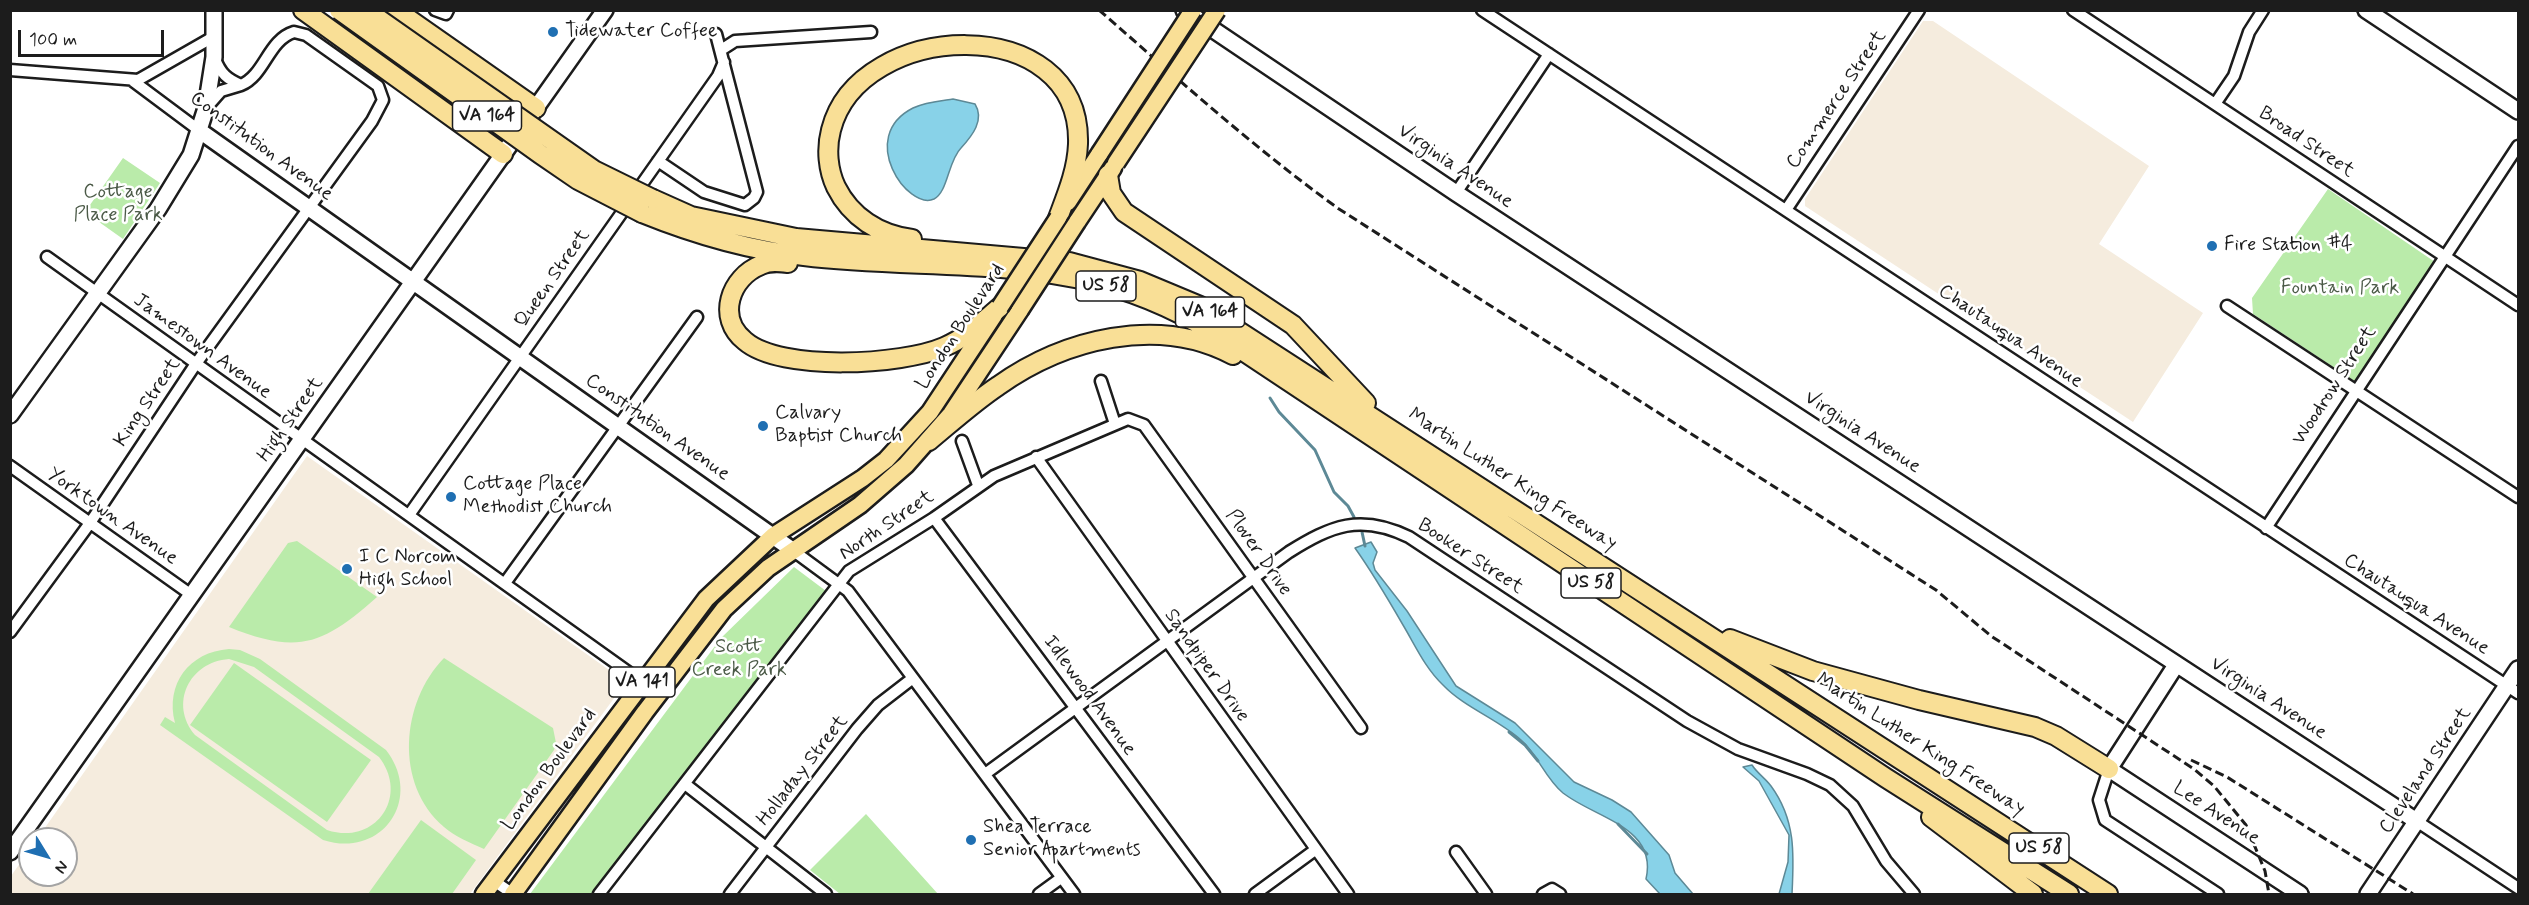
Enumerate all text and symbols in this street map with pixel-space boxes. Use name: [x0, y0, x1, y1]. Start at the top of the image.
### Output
scale bar: [21, 18, 166, 56]
place label: Tidewater Coffee: [565, 20, 717, 44]
marker: Tidewater Coffee: [546, 25, 560, 39]
street label: Commerce Street: [1782, 26, 1892, 174]
text: 100 m: [29, 28, 77, 52]
street label: Constitution Avenue: [185, 87, 337, 207]
road number: VA 164: [452, 101, 522, 131]
street label: Broad Street: [2253, 102, 2359, 184]
street label: Virginia Avenue: [1393, 120, 1517, 214]
park label: Cottage Place Park: [73, 181, 163, 228]
street label: Queen Street: [510, 225, 596, 333]
place label: Fire Station #4: [2224, 234, 2353, 258]
marker: Fire Station #4: [2205, 239, 2219, 253]
street label: London Boulevard: [911, 259, 1011, 395]
road number: US 58: [1076, 271, 1136, 301]
park label: Fountain Park: [2281, 277, 2399, 301]
street label: Chautauqua Avenue: [1933, 280, 2087, 394]
street label: Jamestown Avenue: [128, 289, 276, 405]
road number: VA 164: [1176, 297, 1244, 327]
street label: Woodrow Street: [2288, 322, 2382, 450]
street label: King Street: [109, 354, 187, 452]
street label: Constitution Avenue: [580, 369, 734, 487]
street label: High Street: [253, 373, 329, 467]
street label: Virginia Avenue: [1799, 386, 1925, 480]
place label: Calvary Baptist Church: [775, 402, 902, 449]
street label: Martin Luther King Freeway: [1403, 403, 1621, 557]
marker: Calvary Baptist Church: [756, 419, 770, 433]
street label: Yorktown Avenue: [42, 463, 182, 571]
place label: Cottage Place Methodist Church: [463, 473, 612, 520]
street label: North Street: [835, 486, 939, 566]
marker: Cottage Place Methodist Church: [444, 490, 458, 504]
street label: Plover Drive: [1219, 505, 1297, 601]
street label: Booker Street: [1413, 514, 1527, 600]
place label: I C Norcom High School: [359, 546, 456, 593]
street label: Chautauqua Avenue: [2339, 549, 2493, 661]
marker: I C Norcom High School: [340, 562, 354, 576]
road number: US 58: [1561, 568, 1621, 598]
street label: Sandpiper Drive: [1158, 605, 1254, 727]
street label: Idlewood Avenue: [1037, 631, 1141, 761]
park label: Scott Creek Park: [691, 636, 787, 683]
street label: Virginia Avenue: [2205, 652, 2331, 746]
road number: VA 141: [609, 667, 675, 697]
street label: Martin Luther King Freeway: [1811, 668, 2029, 822]
street label: Cleveland Street: [2375, 703, 2477, 839]
street label: London Boulevard: [498, 704, 602, 836]
street label: Holladay Street: [752, 711, 854, 831]
street label: Lee Avenue: [2168, 777, 2264, 851]
place label: Shea Terrace Senior Apartments: [983, 816, 1141, 863]
north arrow: [18, 827, 78, 887]
marker: Shea Terrace Senior Apartments: [964, 833, 978, 847]
road number: US 58: [2009, 833, 2069, 863]
text: N: [50, 856, 73, 878]

